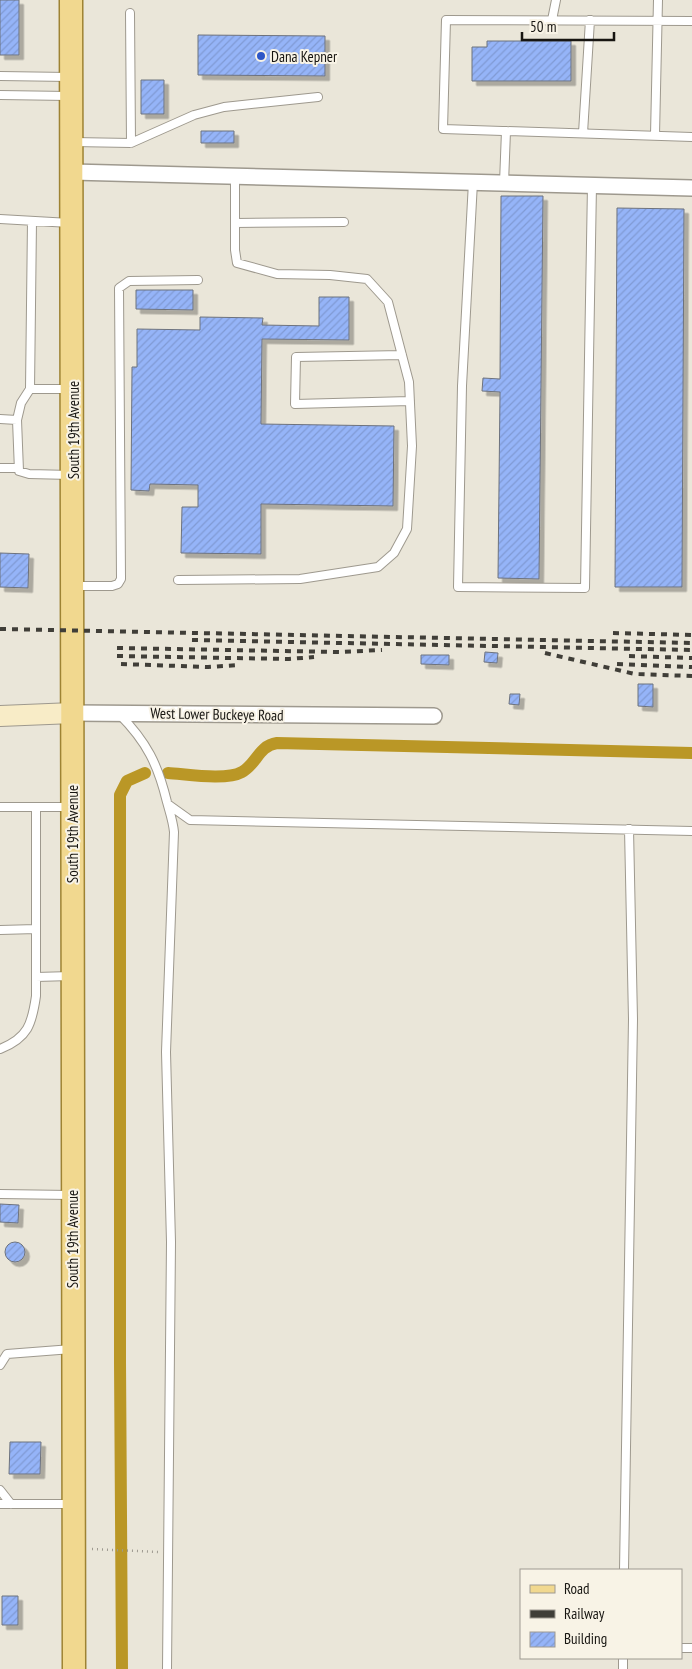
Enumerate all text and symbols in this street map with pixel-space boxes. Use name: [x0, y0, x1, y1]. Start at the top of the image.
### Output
scale bar: [522, 10, 614, 42]
text: 50 m: [530, 17, 556, 36]
place label: Dana Kepner: [271, 47, 338, 66]
marker: Dana Kepner: [255, 50, 267, 62]
street label: South 19th Avenue: [64, 381, 83, 479]
street label: West Lower Buckeye Road: [150, 703, 284, 725]
street label: South 19th Avenue: [63, 785, 82, 883]
street label: South 19th Avenue: [63, 1190, 82, 1288]
legend: [520, 1569, 682, 1659]
text: Road: [564, 1579, 590, 1598]
text: Railway: [564, 1604, 605, 1623]
text: Building: [564, 1629, 607, 1648]

